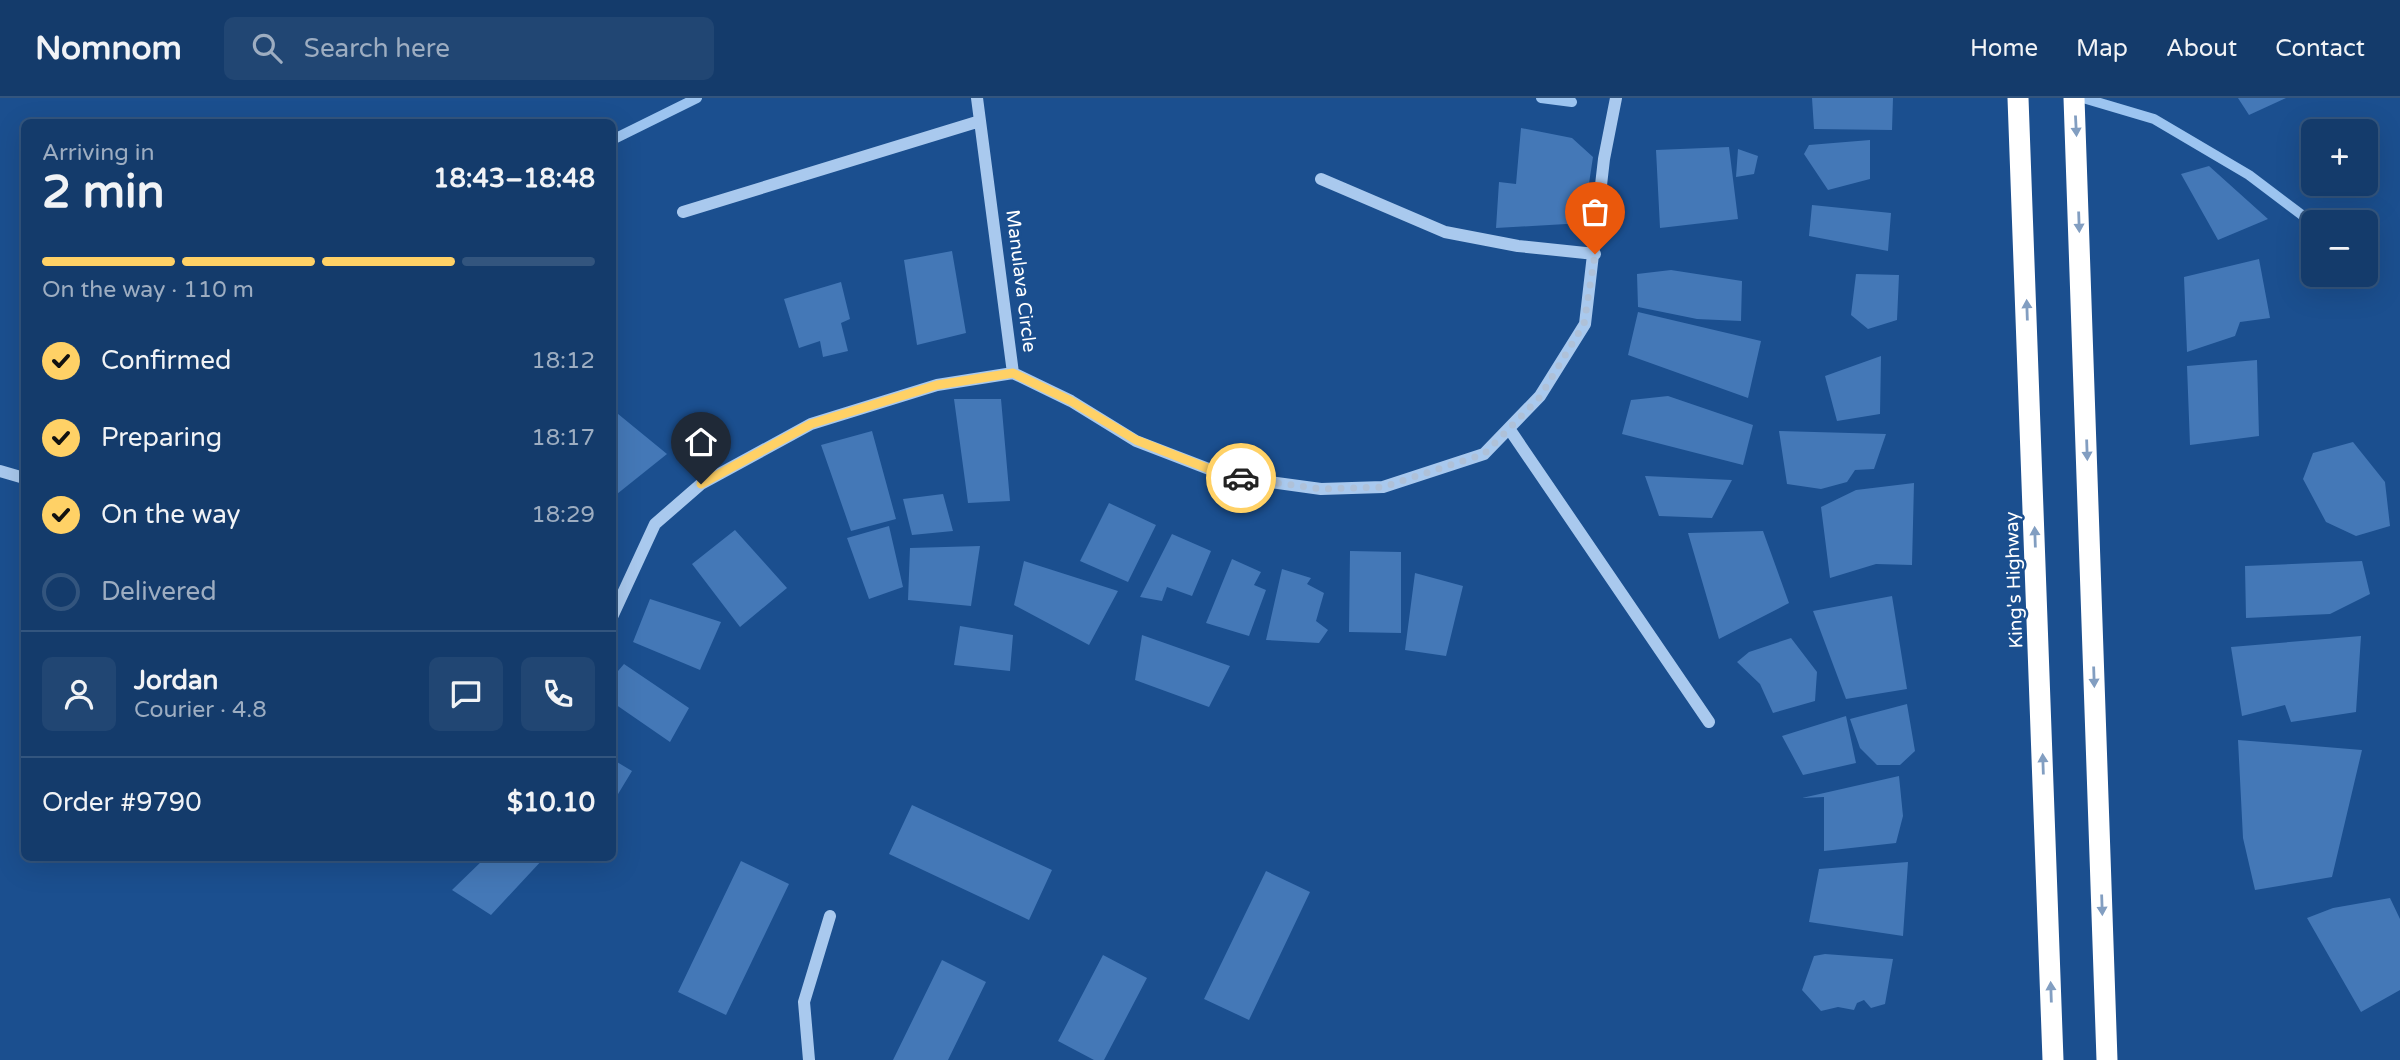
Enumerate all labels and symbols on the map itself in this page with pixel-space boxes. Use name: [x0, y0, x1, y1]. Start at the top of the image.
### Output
one-way arrow: [2070, 115, 2081, 137]
pin: [1565, 182, 1625, 254]
street label: Manulava Circle: [1001, 208, 1041, 354]
one-way arrow: [2074, 212, 2085, 234]
one-way arrow: [2021, 298, 2032, 320]
pin: [671, 412, 731, 484]
one-way arrow: [2081, 439, 2092, 461]
courier: [1206, 443, 1276, 513]
street label: King's Highway: [2001, 511, 2027, 649]
one-way arrow: [2029, 526, 2040, 548]
one-way arrow: [2089, 666, 2100, 688]
one-way arrow: [2037, 753, 2049, 775]
one-way arrow: [2096, 894, 2107, 916]
one-way arrow: [2045, 981, 2057, 1003]

